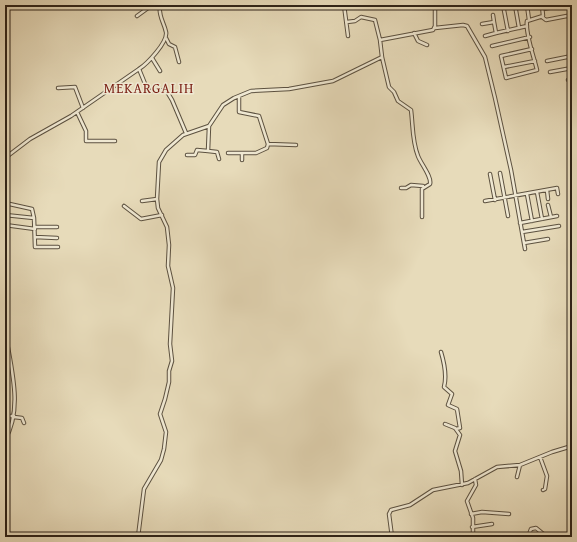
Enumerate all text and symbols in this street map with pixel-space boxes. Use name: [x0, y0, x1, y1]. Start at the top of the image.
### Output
district label: MEKARGALIH: [104, 78, 194, 98]

